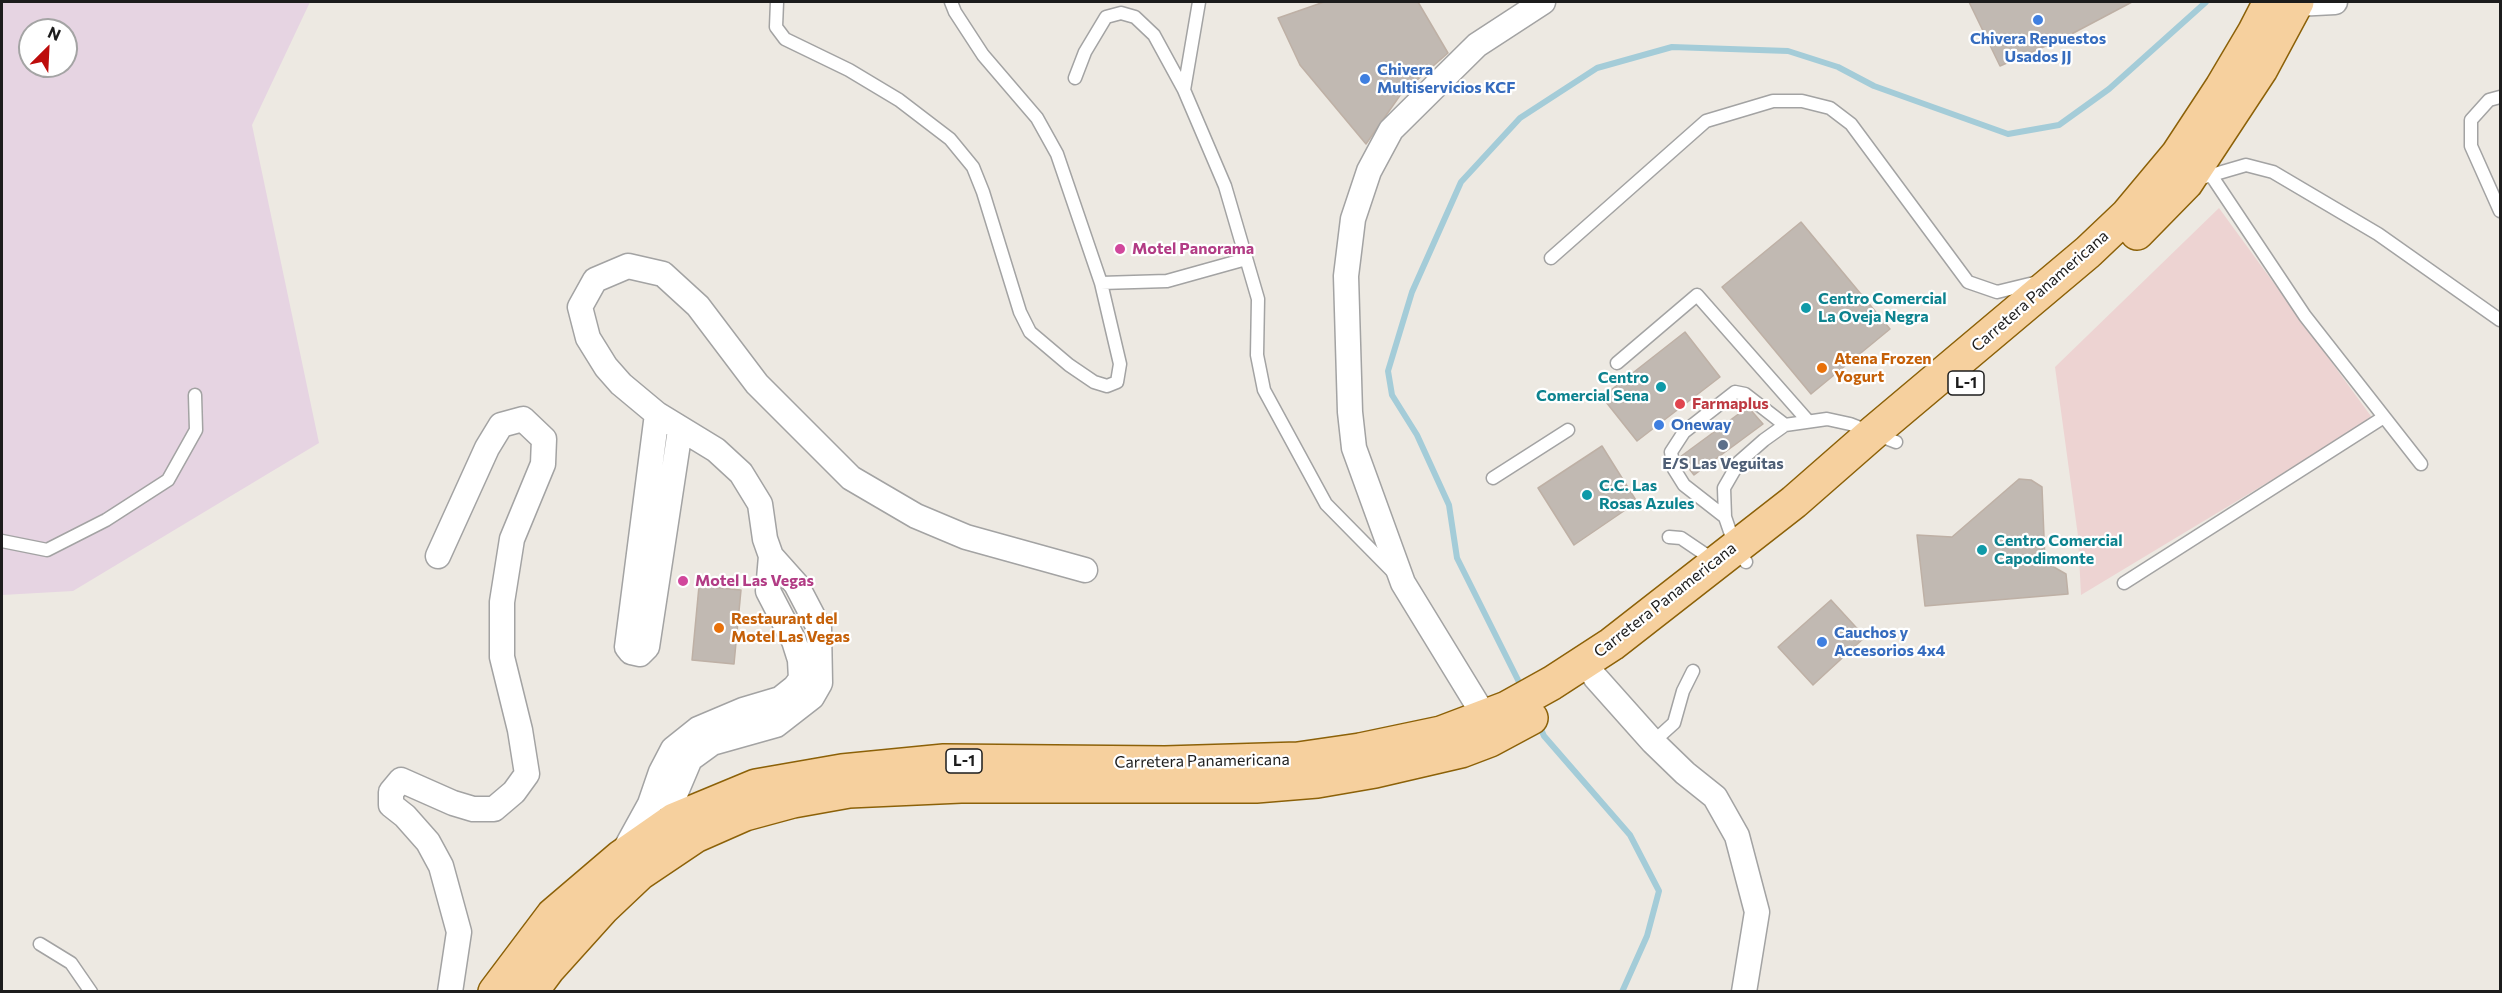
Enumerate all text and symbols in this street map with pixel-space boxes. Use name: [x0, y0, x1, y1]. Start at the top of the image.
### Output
marker: Chivera Repuestos Usados JJ: [2031, 13, 2045, 27]
north arrow: [18, 18, 78, 78]
text: N: [45, 22, 64, 44]
place label: Chivera Repuestos Usados JJ: [1970, 29, 2106, 67]
place label: Chivera Multiservicios KCF: [1377, 60, 1515, 98]
marker: Chivera Multiservicios KCF: [1358, 72, 1372, 86]
street label: Carretera Panamericana: [1968, 226, 2112, 356]
place label: Motel Panorama: [1132, 239, 1254, 259]
marker: Motel Panorama: [1113, 242, 1127, 256]
place label: Centro Comercial La Oveja Negra: [1818, 289, 1947, 327]
marker: Centro Comercial La Oveja Negra: [1799, 301, 1813, 315]
place label: Atena Frozen Yogurt: [1834, 349, 1932, 387]
marker: Atena Frozen Yogurt: [1815, 361, 1829, 375]
place label: Centro Comercial Sena: [1536, 368, 1649, 406]
road number: L-1: [1948, 371, 1984, 395]
marker: Centro Comercial Sena: [1654, 380, 1668, 394]
place label: Farmaplus: [1692, 394, 1769, 414]
marker: Farmaplus: [1673, 397, 1687, 411]
place label: Oneway: [1671, 415, 1732, 435]
marker: Oneway: [1652, 418, 1666, 432]
marker: E/S Las Veguitas: [1716, 438, 1730, 452]
place label: E/S Las Veguitas: [1662, 454, 1784, 474]
place label: C.C. Las Rosas Azules: [1599, 476, 1694, 514]
marker: C.C. Las Rosas Azules: [1580, 488, 1594, 502]
place label: Centro Comercial Capodimonte: [1994, 531, 2123, 569]
street label: Carretera Panamericana: [1590, 538, 1740, 662]
marker: Centro Comercial Capodimonte: [1975, 543, 1989, 557]
place label: Motel Las Vegas: [695, 571, 814, 591]
marker: Motel Las Vegas: [676, 574, 690, 588]
place label: Restaurant del Motel Las Vegas: [731, 609, 850, 647]
marker: Restaurant del Motel Las Vegas: [712, 621, 726, 635]
place label: Cauchos y Accesorios 4x4: [1834, 623, 1945, 661]
marker: Cauchos y Accesorios 4x4: [1815, 635, 1829, 649]
road number: L-1: [946, 749, 982, 773]
street label: Carretera Panamericana: [1114, 750, 1290, 772]

